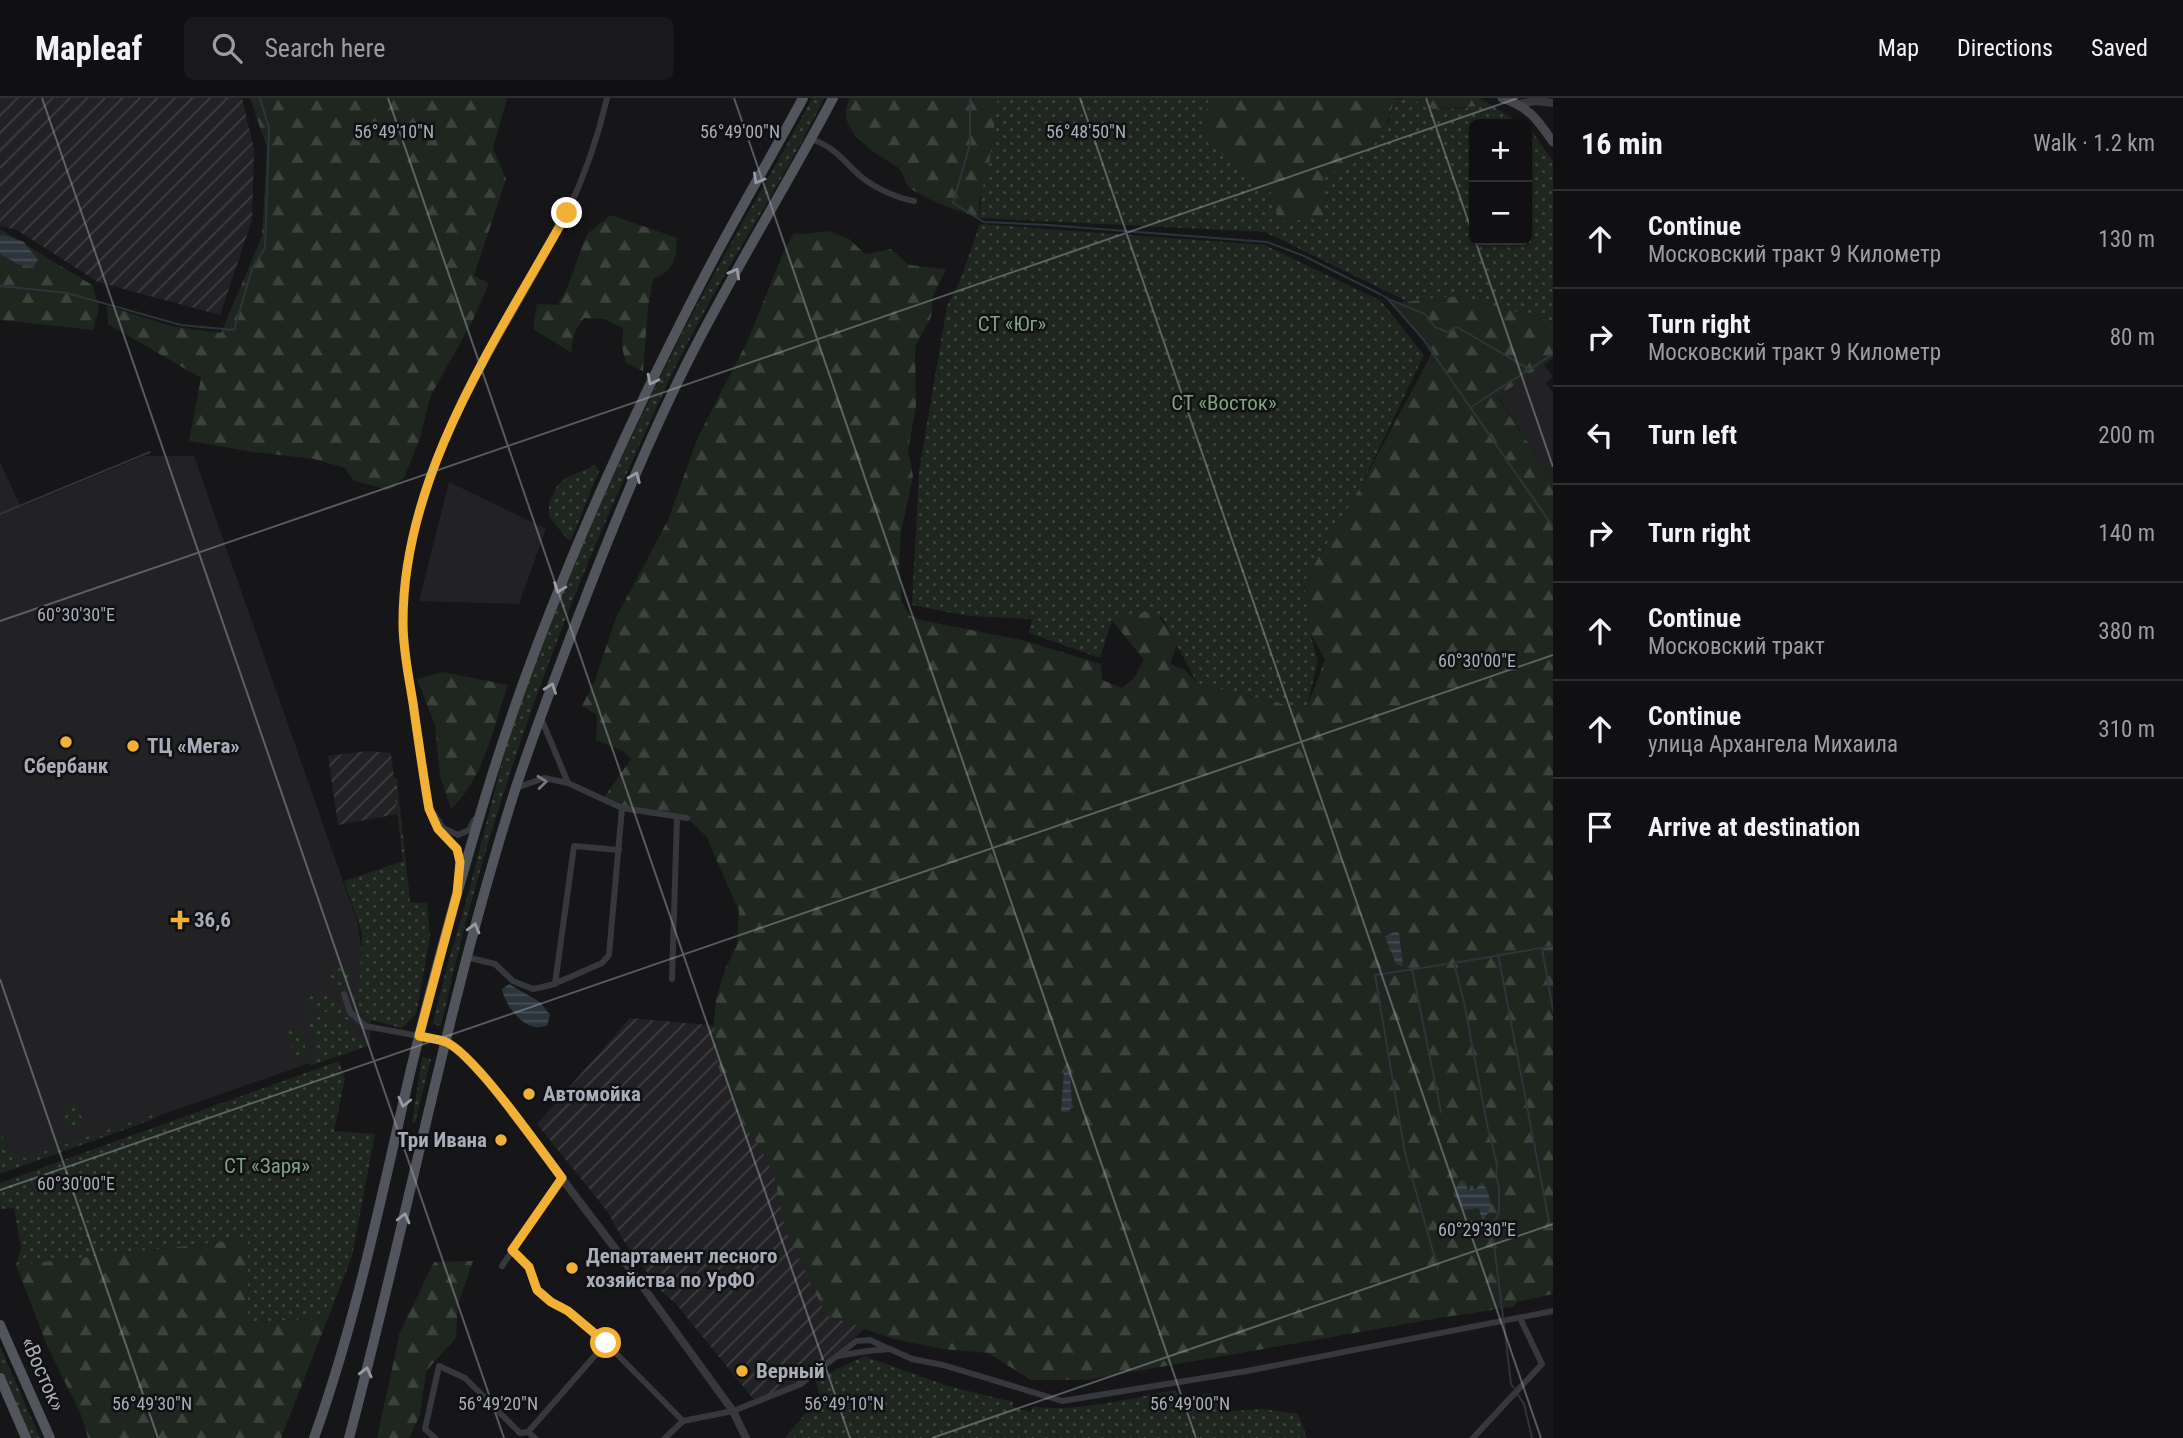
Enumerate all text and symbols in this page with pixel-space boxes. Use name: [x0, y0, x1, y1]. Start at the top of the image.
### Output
search box: [184, 17, 674, 80]
text: Mapleaf: [35, 29, 142, 68]
icon: search: [208, 29, 246, 67]
text: Search here: [264, 33, 385, 63]
text: Map: [1878, 34, 1919, 62]
text: Directions: [1957, 34, 2053, 62]
text: Saved: [2091, 34, 2148, 62]
map controls: [1469, 119, 1532, 245]
button: +: [1469, 119, 1532, 182]
text: 56°49'10"N: [354, 121, 434, 142]
text: 56°49'00"N: [700, 121, 780, 142]
text: 56°48'50"N: [1046, 121, 1126, 142]
text: 16 min: [1581, 126, 1663, 161]
text: Walk · 1.2 km: [2033, 130, 2155, 157]
one-way arrow: [753, 172, 766, 184]
button: −: [1469, 182, 1532, 245]
route end: [551, 197, 582, 228]
text: Continue: [1648, 211, 1741, 241]
icon: ahead: [1581, 220, 1619, 258]
text: 130 m: [2098, 226, 2155, 253]
text: Московский тракт 9 Километр: [1648, 241, 1941, 268]
one-way arrow: [727, 268, 740, 280]
text: Turn right: [1648, 309, 1750, 339]
park label: СТ «Юг»: [978, 312, 1046, 336]
icon: right: [1581, 318, 1619, 356]
text: 80 m: [2110, 324, 2155, 351]
text: Московский тракт 9 Километр: [1648, 339, 1941, 366]
one-way arrow: [647, 373, 661, 385]
park label: СТ «Восток»: [1171, 391, 1277, 415]
icon: left: [1581, 416, 1619, 454]
text: Turn left: [1648, 420, 1737, 450]
text: 200 m: [2098, 422, 2155, 449]
one-way arrow: [626, 471, 640, 483]
icon: right: [1581, 514, 1619, 552]
text: Turn right: [1648, 518, 1750, 548]
text: 140 m: [2098, 520, 2155, 547]
one-way arrow: [554, 581, 568, 593]
text: Continue: [1648, 603, 1741, 633]
text: 60°30'30"E: [37, 604, 115, 625]
icon: ahead: [1581, 612, 1619, 650]
text: 380 m: [2098, 618, 2155, 645]
text: Московский тракт: [1648, 633, 1825, 660]
text: 60°30'00"E: [1438, 650, 1516, 671]
one-way arrow: [543, 683, 557, 695]
text: Continue: [1648, 701, 1741, 731]
icon: ahead: [1581, 710, 1619, 748]
text: 310 m: [2098, 716, 2155, 743]
text: улица Архангела Михаила: [1648, 731, 1898, 758]
marker: Сбербанк: [58, 734, 74, 750]
place label: ТЦ «Мега»: [147, 734, 240, 758]
marker: ТЦ «Мега»: [125, 738, 141, 754]
place label: Сбербанк: [24, 754, 109, 778]
one-way arrow: [536, 774, 548, 789]
icon: arrive: [1581, 808, 1619, 846]
text: Arrive at destination: [1648, 812, 1860, 842]
place label: 36,6: [194, 908, 231, 932]
marker: 36,6: [172, 912, 188, 928]
one-way arrow: [466, 922, 480, 934]
place label: Автомойка: [543, 1082, 641, 1106]
marker: Автомойка: [521, 1086, 537, 1102]
one-way arrow: [398, 1096, 412, 1108]
place label: Три Ивана: [397, 1128, 487, 1152]
marker: Три Ивана: [493, 1132, 509, 1148]
park label: СТ «Заря»: [224, 1154, 310, 1178]
text: 60°30'00"E: [37, 1173, 115, 1194]
one-way arrow: [396, 1213, 410, 1225]
text: 60°29'30"E: [1438, 1219, 1516, 1240]
place label: Департамент лесного хозяйства по УрФО: [586, 1244, 777, 1292]
marker: Департамент лесного хозяйства по УрФО: [564, 1260, 580, 1276]
route start: [590, 1327, 621, 1358]
street label: «Восток»: [16, 1333, 70, 1415]
place label: Верный: [756, 1359, 825, 1383]
marker: Верный: [734, 1363, 750, 1379]
one-way arrow: [358, 1366, 372, 1378]
text: 56°49'30"N: [112, 1393, 192, 1414]
text: 56°49'20"N: [458, 1393, 538, 1414]
text: 56°49'10"N: [804, 1393, 884, 1414]
text: 56°49'00"N: [1150, 1393, 1230, 1414]

